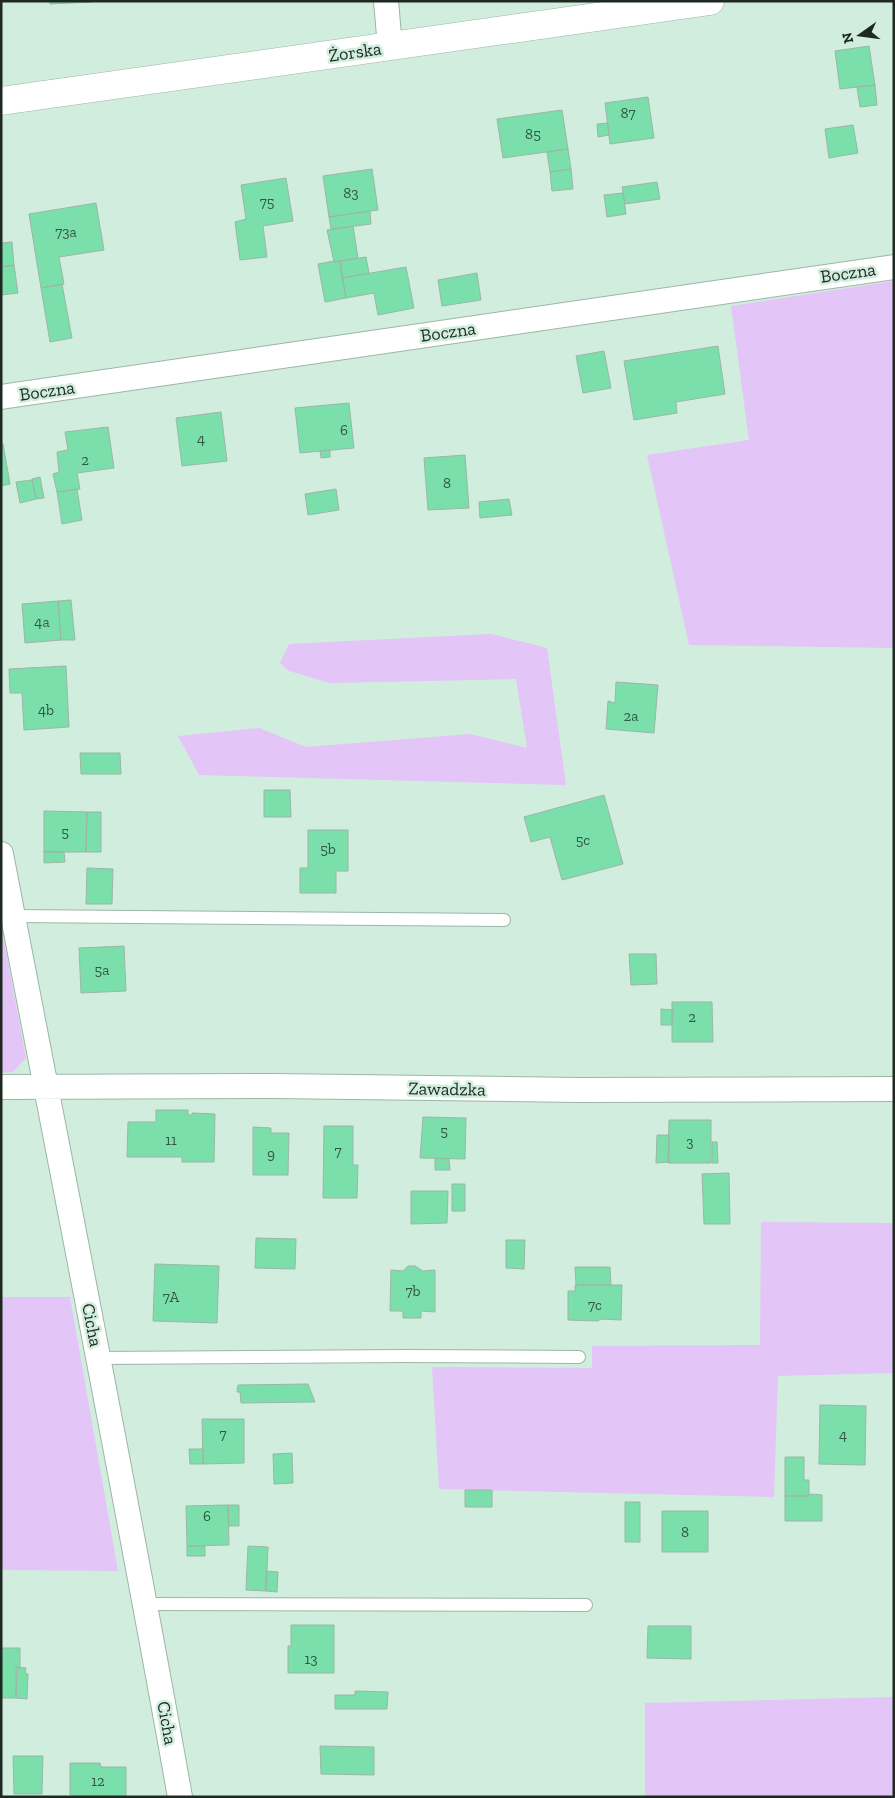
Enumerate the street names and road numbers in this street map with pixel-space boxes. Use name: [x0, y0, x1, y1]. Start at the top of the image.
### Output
street label: Żorska: [327, 37, 383, 67]
street label: Boczna: [819, 258, 877, 288]
street label: Boczna: [419, 317, 477, 347]
street label: Boczna: [18, 376, 76, 406]
street label: Zawadzka: [408, 1077, 486, 1101]
street label: Cicha: [77, 1301, 107, 1349]
street label: Cicha: [152, 1700, 182, 1747]

